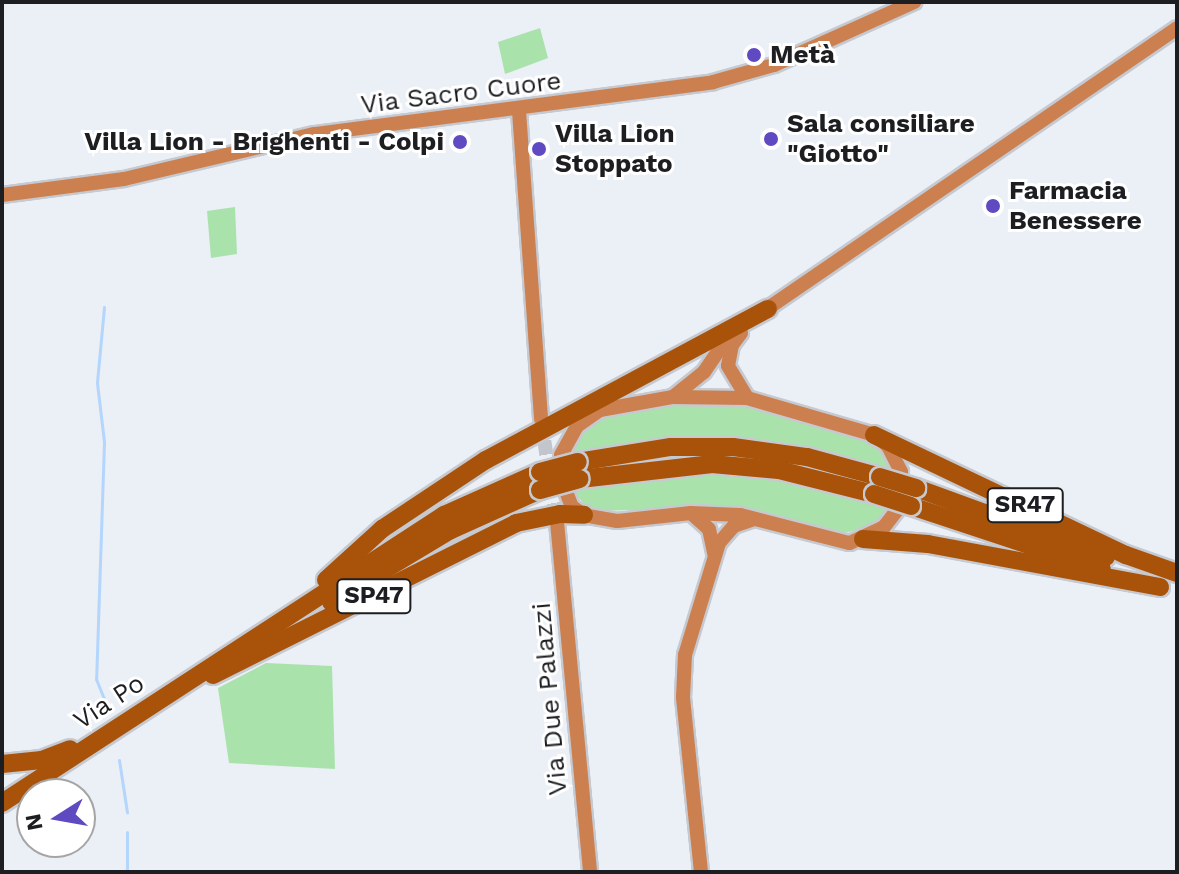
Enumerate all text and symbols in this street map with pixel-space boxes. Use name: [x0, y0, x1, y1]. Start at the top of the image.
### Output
place label: Metà: [770, 39, 835, 71]
marker: Metà: [745, 46, 763, 64]
street label: Via Sacro Cuore: [359, 65, 563, 121]
place label: Sala consiliare "Giotto": [787, 108, 975, 170]
place label: Villa Lion Stoppato: [555, 118, 675, 180]
place label: Villa Lion - Brighenti - Colpi: [84, 126, 444, 158]
marker: Sala consiliare "Giotto": [762, 130, 780, 148]
marker: Villa Lion - Brighenti - Colpi: [451, 133, 469, 151]
marker: Villa Lion Stoppato: [530, 140, 548, 158]
place label: Farmacia Benessere: [1009, 175, 1142, 236]
marker: Farmacia Benessere: [984, 197, 1002, 215]
road number: SR47: [985, 485, 1065, 525]
road number: SP47: [336, 576, 412, 616]
street label: Via Due Palazzi: [526, 601, 574, 797]
street label: Via Po: [68, 668, 150, 736]
north arrow: [16, 778, 96, 858]
text: N: [20, 812, 48, 833]

